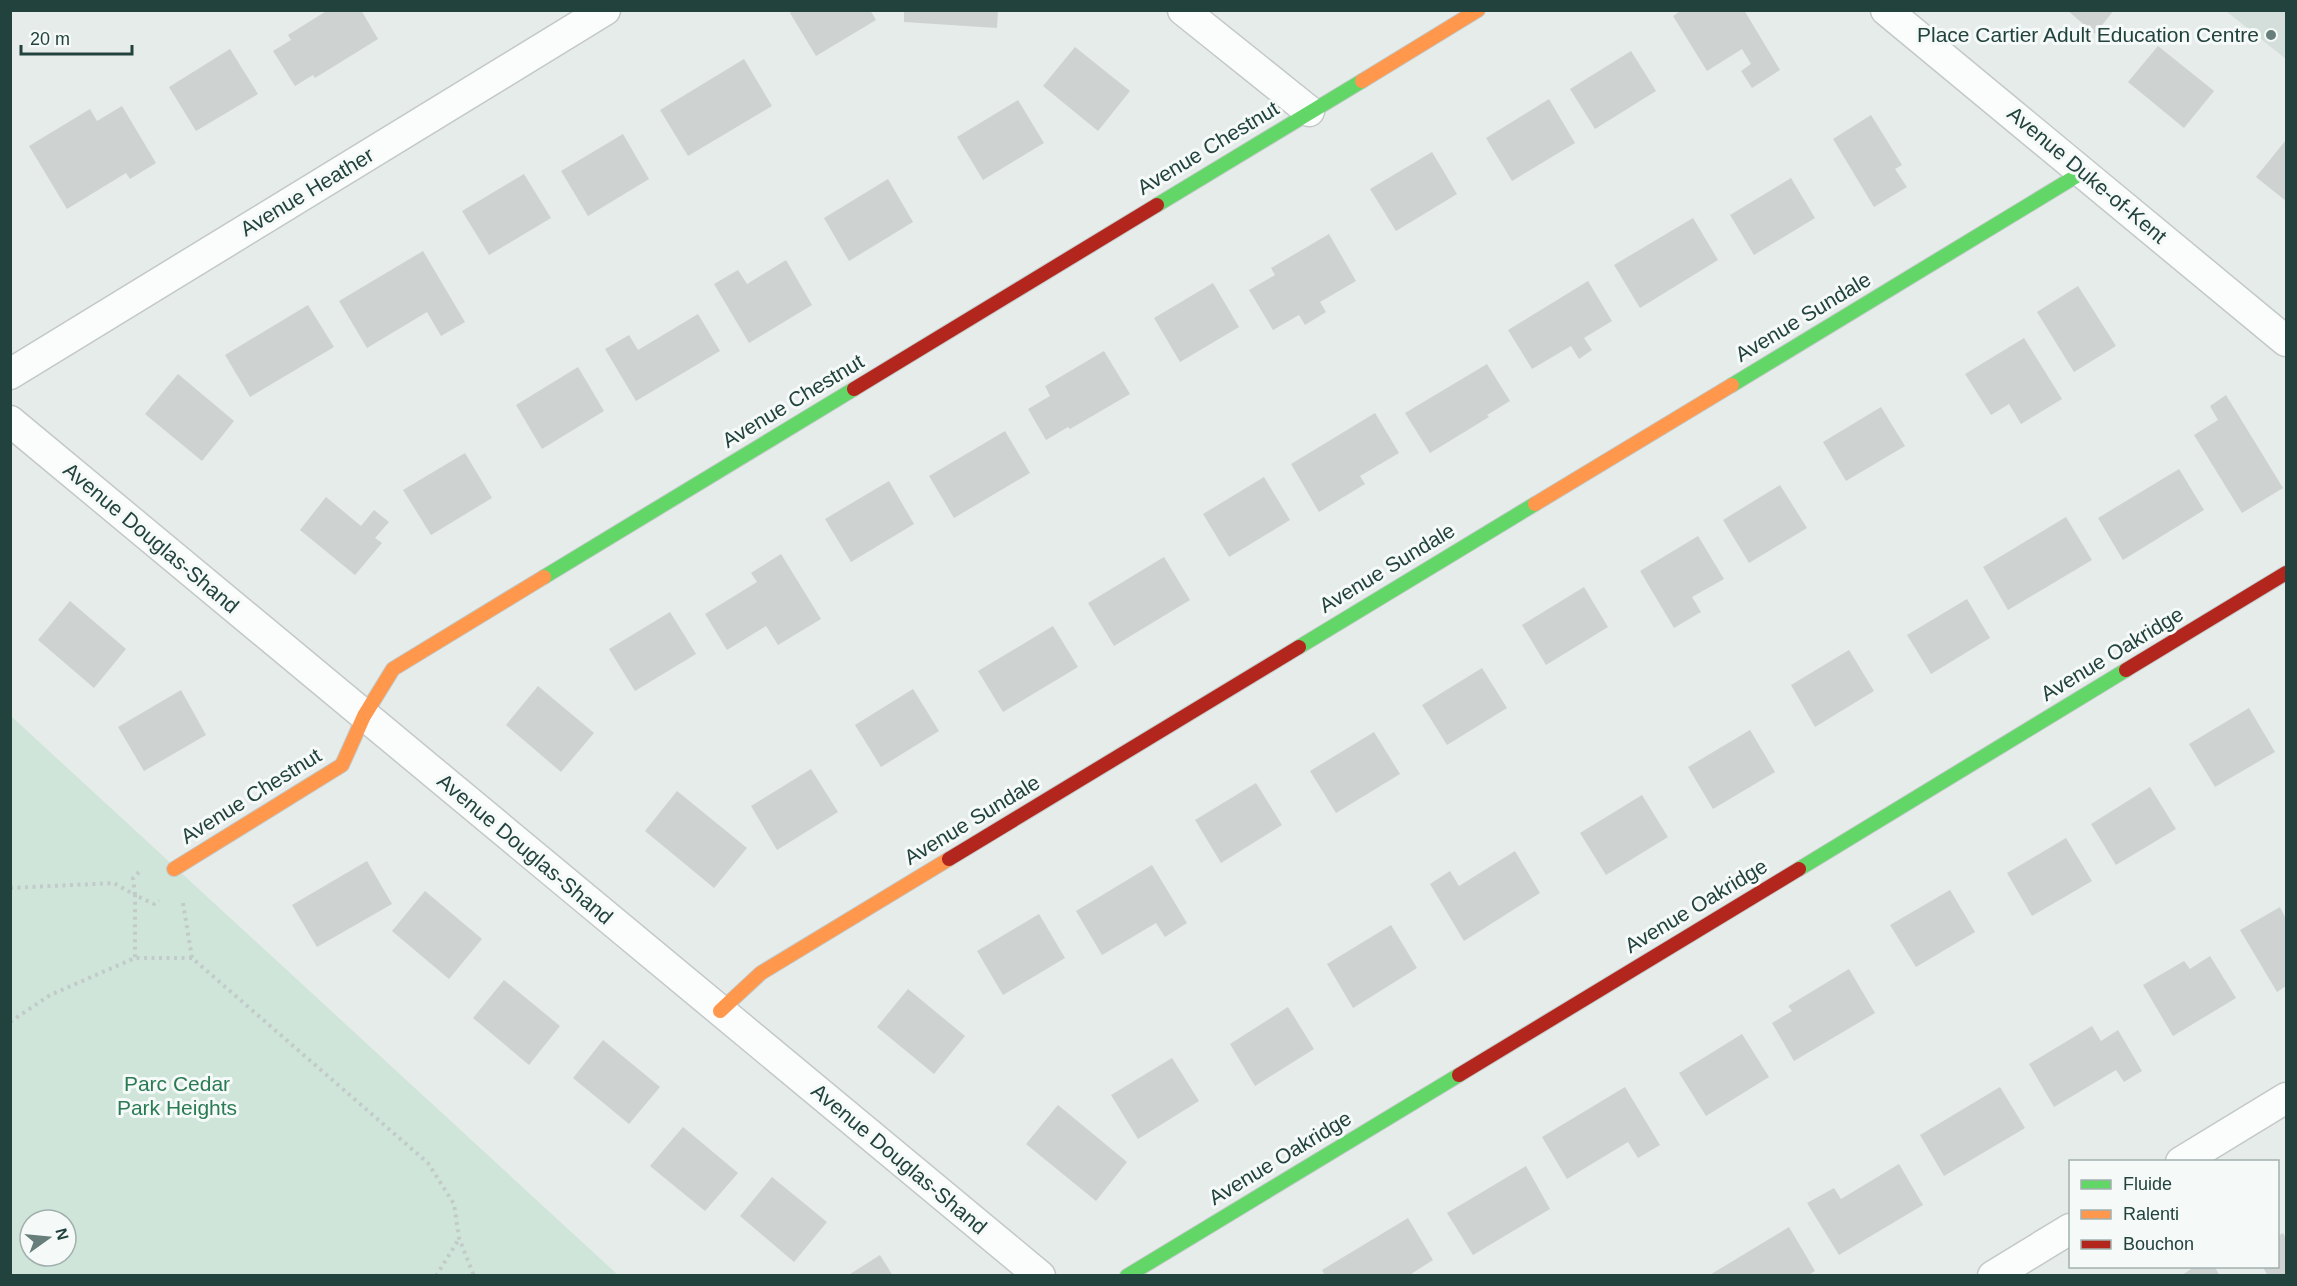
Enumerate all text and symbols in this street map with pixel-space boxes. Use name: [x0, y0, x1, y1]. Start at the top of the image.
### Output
scale bar: [21, 18, 132, 56]
place label: Place Cartier Adult Education Centre: [1917, 23, 2259, 46]
marker: Place Cartier Adult Education Centre: [2264, 28, 2278, 42]
text: 20 m: [30, 29, 70, 49]
street label: Avenue Chestnut: [1133, 96, 1283, 199]
street label: Avenue Duke-of-Kent: [2003, 101, 2172, 248]
street label: Avenue Heather: [236, 143, 378, 240]
street label: Avenue Sundale: [1731, 267, 1875, 366]
street label: Avenue Chestnut: [718, 349, 868, 452]
street label: Avenue Douglas-Shand: [59, 458, 244, 618]
street label: Avenue Sundale: [1315, 518, 1459, 617]
street label: Avenue Oakridge: [2036, 602, 2187, 705]
street label: Avenue Chestnut: [176, 743, 325, 848]
street label: Avenue Douglas-Shand: [433, 769, 618, 929]
street label: Avenue Sundale: [900, 770, 1044, 869]
street label: Avenue Oakridge: [1620, 854, 1771, 957]
park label: Parc Cedar Park Heights: [117, 1072, 237, 1119]
street label: Avenue Douglas-Shand: [807, 1079, 992, 1239]
street label: Avenue Oakridge: [1204, 1106, 1355, 1209]
legend: [2069, 1160, 2279, 1268]
text: Fluide: [2123, 1174, 2172, 1194]
text: Ralenti: [2123, 1204, 2179, 1224]
north arrow: [18, 1208, 78, 1268]
text: N: [52, 1226, 72, 1242]
text: Bouchon: [2123, 1234, 2194, 1254]

